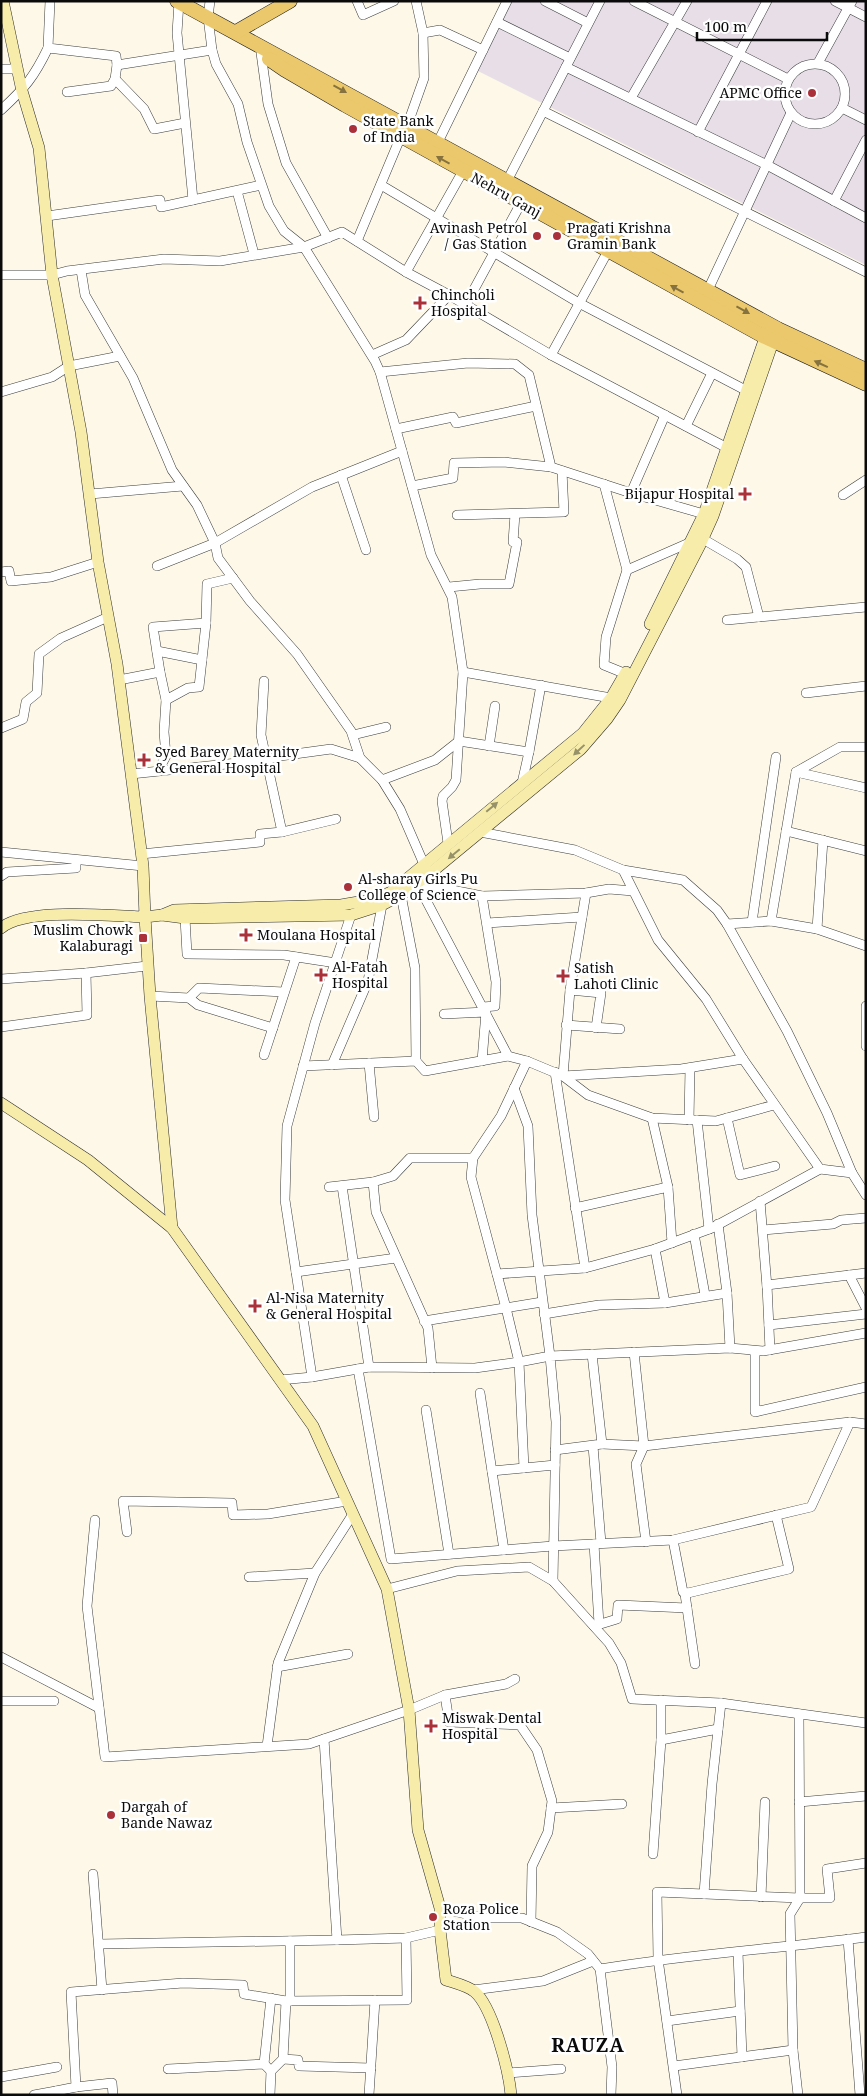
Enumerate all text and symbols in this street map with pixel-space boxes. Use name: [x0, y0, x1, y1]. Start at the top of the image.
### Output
scale bar: [697, 10, 827, 42]
text: 100 m: [704, 16, 747, 36]
place label: APMC Office: [720, 83, 802, 102]
one-way arrow: [332, 85, 347, 93]
marker: APMC Office: [806, 87, 818, 99]
place label: State Bank of India: [363, 111, 435, 146]
marker: State Bank of India: [347, 123, 359, 135]
one-way arrow: [436, 155, 450, 164]
street label: Nehru Ganj: [468, 168, 545, 222]
place label: Avinash Petrol / Gas Station: [430, 218, 528, 253]
place label: Pragati Krishna Gramin Bank: [567, 218, 671, 253]
marker: Avinash Petrol / Gas Station: [531, 230, 543, 242]
marker: Pragati Krishna Gramin Bank: [551, 230, 563, 242]
place label: Chincholi Hospital: [431, 285, 495, 320]
one-way arrow: [670, 285, 685, 293]
marker: Chincholi Hospital: [413, 296, 427, 310]
one-way arrow: [736, 306, 750, 314]
one-way arrow: [814, 359, 828, 367]
place label: Bijapur Hospital: [625, 484, 735, 503]
marker: Bijapur Hospital: [738, 487, 752, 501]
place label: Syed Barey Maternity & General Hospital: [155, 742, 299, 777]
one-way arrow: [573, 744, 585, 756]
marker: Syed Barey Maternity & General Hospital: [137, 753, 151, 767]
one-way arrow: [485, 802, 498, 813]
one-way arrow: [448, 848, 461, 859]
place label: Al-sharay Girls Pu College of Science: [358, 869, 478, 904]
marker: Al-sharay Girls Pu College of Science: [342, 881, 354, 893]
place label: Muslim Chowk Kalaburagi: [33, 920, 134, 955]
place label: Moulana Hospital: [257, 925, 376, 944]
marker: Moulana Hospital: [239, 928, 253, 942]
marker: Muslim Chowk Kalaburagi: [137, 932, 149, 944]
place label: Al-Fatah Hospital: [332, 957, 388, 992]
place label: Satish Lahoti Clinic: [574, 958, 659, 993]
marker: Al-Fatah Hospital: [314, 968, 328, 982]
marker: Satish Lahoti Clinic: [556, 969, 570, 983]
place label: Al-Nisa Maternity & General Hospital: [266, 1288, 393, 1323]
marker: Al-Nisa Maternity & General Hospital: [248, 1299, 262, 1313]
place label: Miswak Dental Hospital: [442, 1708, 542, 1743]
marker: Miswak Dental Hospital: [424, 1719, 438, 1733]
place label: Dargah of Bande Nawaz: [121, 1797, 212, 1832]
marker: Dargah of Bande Nawaz: [105, 1809, 117, 1821]
place label: Roza Police Station: [443, 1899, 519, 1934]
marker: Roza Police Station: [427, 1911, 439, 1923]
district label: RAUZA: [551, 2032, 625, 2058]

